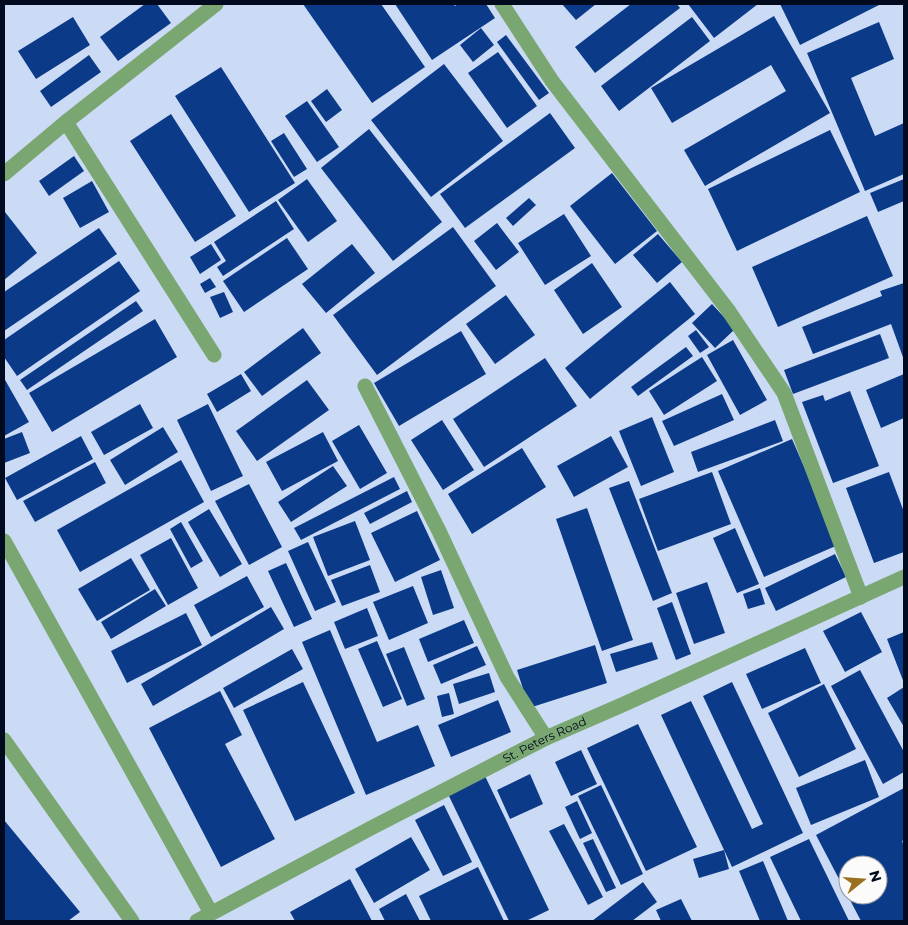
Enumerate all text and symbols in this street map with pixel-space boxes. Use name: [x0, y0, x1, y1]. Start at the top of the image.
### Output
street label: St. Peters Road: [500, 713, 589, 766]
north arrow: [838, 855, 888, 905]
text: N: [865, 868, 886, 884]

